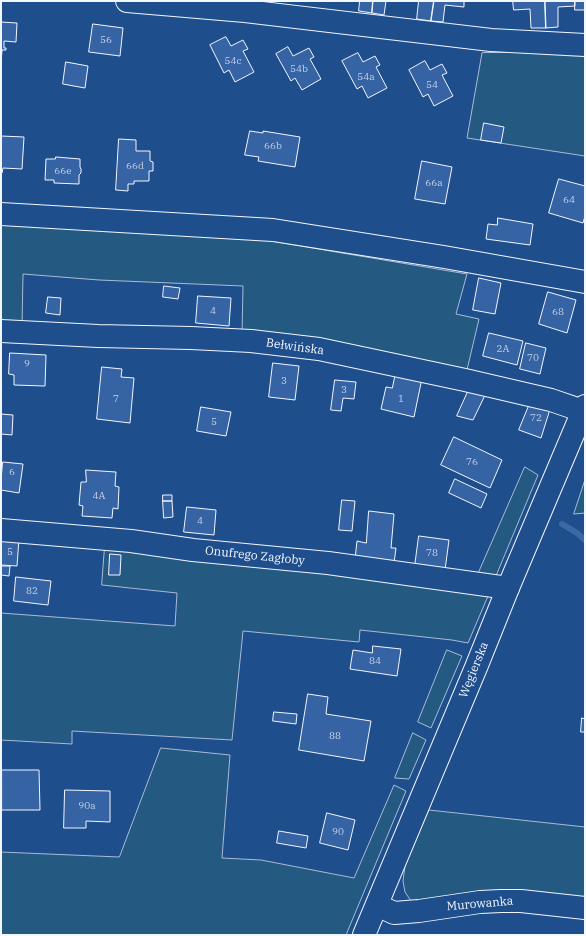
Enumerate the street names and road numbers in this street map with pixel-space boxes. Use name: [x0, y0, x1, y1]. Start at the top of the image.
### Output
street label: Bełwińska: [265, 336, 325, 358]
street label: Onufrego Zagłoby: [204, 544, 306, 568]
street label: Węgierska: [456, 640, 492, 700]
street label: Murowanka: [446, 894, 514, 914]

